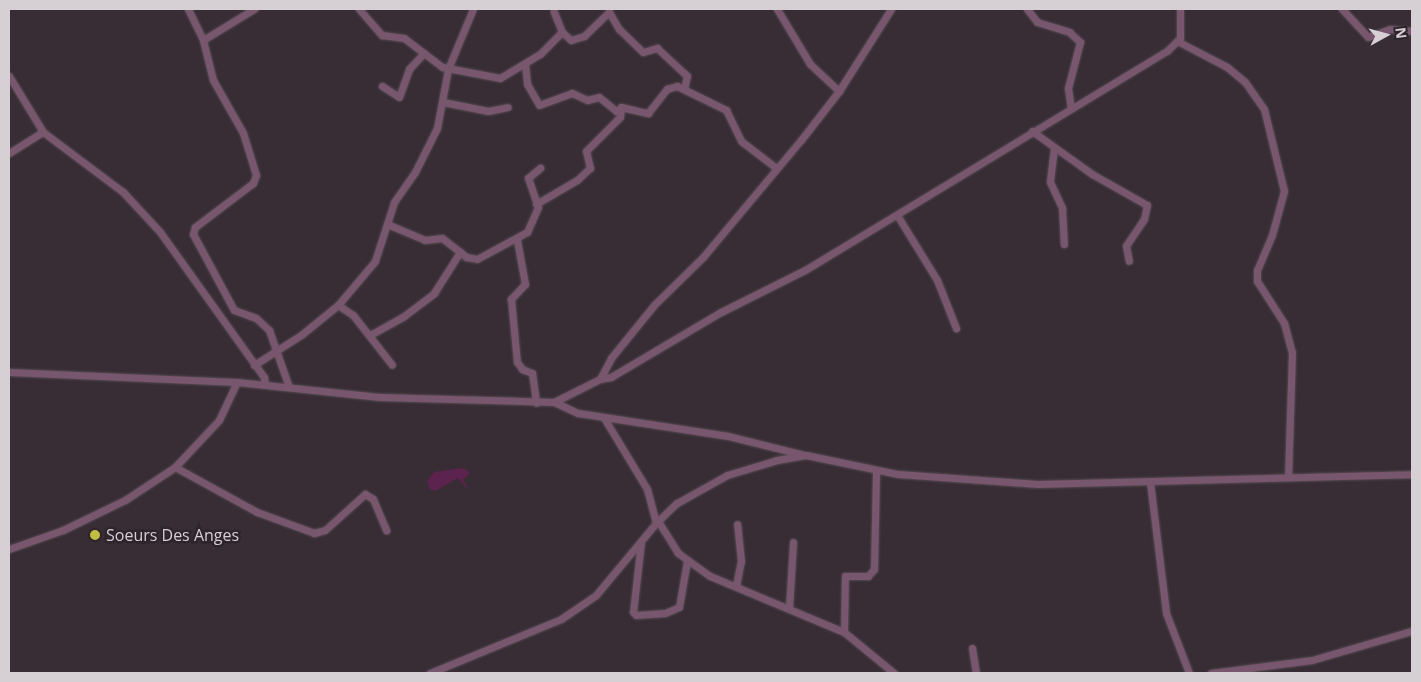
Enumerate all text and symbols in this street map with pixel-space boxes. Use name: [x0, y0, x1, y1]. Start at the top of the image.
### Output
north arrow: [1361, 10, 1411, 60]
text: N: [1391, 26, 1412, 40]
place label: Soeurs Des Anges: [106, 525, 239, 545]
marker: Soeurs Des Anges: [88, 528, 102, 542]

